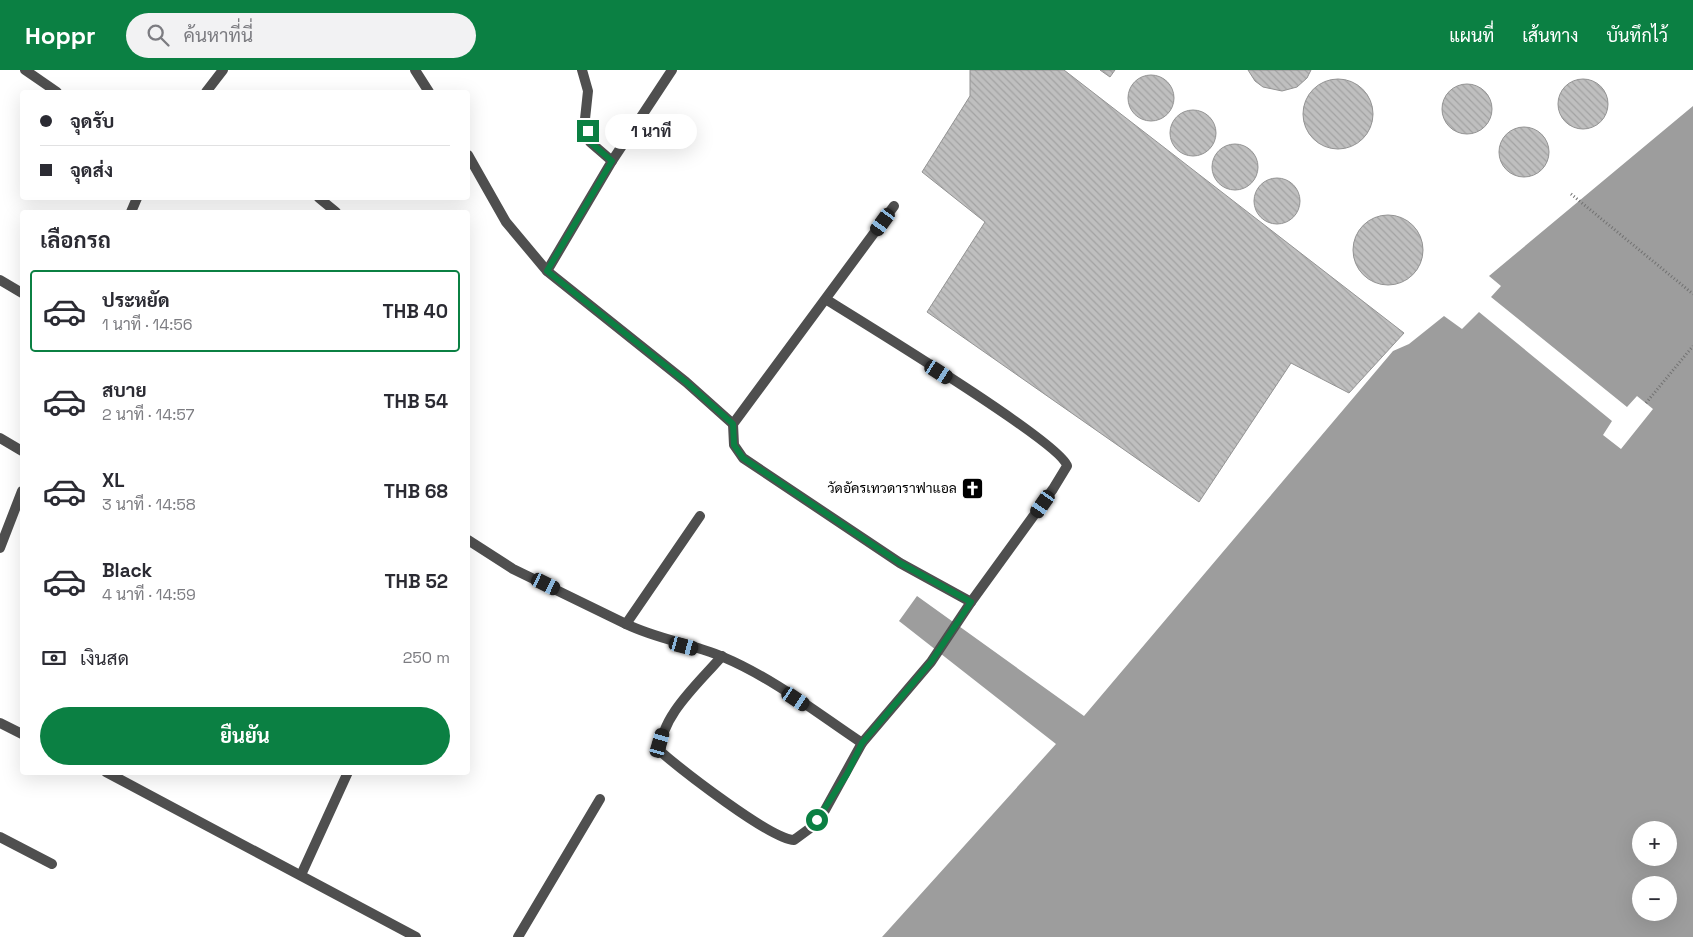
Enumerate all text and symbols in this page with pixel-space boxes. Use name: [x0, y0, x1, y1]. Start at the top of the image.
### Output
search box: [126, 13, 476, 58]
text: Hoppr: [25, 20, 96, 51]
icon: search: [144, 21, 172, 49]
text: ค้นหาที่นี่: [184, 23, 253, 48]
text: แผนที่: [1449, 24, 1494, 47]
text: เส้นทาง: [1522, 24, 1578, 47]
text: บันทึกไว้: [1606, 24, 1668, 47]
text: จุดรับ: [70, 109, 114, 134]
callout: 1 นาที: [606, 114, 698, 148]
route end: [577, 120, 599, 142]
text: 1 นาที: [631, 121, 671, 142]
text: จุดส่ง: [70, 158, 113, 183]
car: [868, 205, 897, 239]
text: เลือกรถ: [40, 226, 111, 254]
text: ประหยัด: [102, 288, 170, 313]
icon: car: [42, 289, 87, 334]
text: THB 40: [383, 299, 448, 324]
text: 1 นาที · 14:56: [102, 314, 193, 335]
car: [922, 358, 955, 386]
text: สบาย: [102, 378, 147, 403]
icon: car: [42, 379, 87, 424]
text: THB 54: [383, 389, 448, 414]
text: 2 นาที · 14:57: [102, 404, 195, 425]
text: XL: [102, 468, 125, 493]
icon: car: [42, 469, 87, 514]
church icon: วัดอัครเทวดาราฟาแอล: [961, 476, 985, 500]
text: THB 68: [384, 479, 448, 504]
place label: วัดอัครเทวดาราฟาแอล: [827, 479, 957, 497]
car: [1028, 487, 1057, 521]
text: 3 นาที · 14:58: [102, 494, 196, 515]
text: Black: [102, 558, 152, 583]
icon: car: [42, 559, 87, 604]
text: THB 52: [384, 569, 448, 594]
car: [529, 571, 562, 597]
text: 4 นาที · 14:59: [102, 584, 196, 605]
car: [667, 635, 700, 657]
icon: cash: [40, 644, 68, 672]
text: เงินสด: [80, 646, 129, 671]
text: 250 m: [403, 647, 450, 668]
car: [779, 684, 812, 714]
button: ยืนยัน: [40, 707, 450, 765]
car: [648, 727, 671, 759]
route start: [806, 809, 828, 831]
map controls: [1632, 821, 1677, 921]
button: +: [1632, 821, 1677, 866]
button: −: [1632, 876, 1677, 921]

